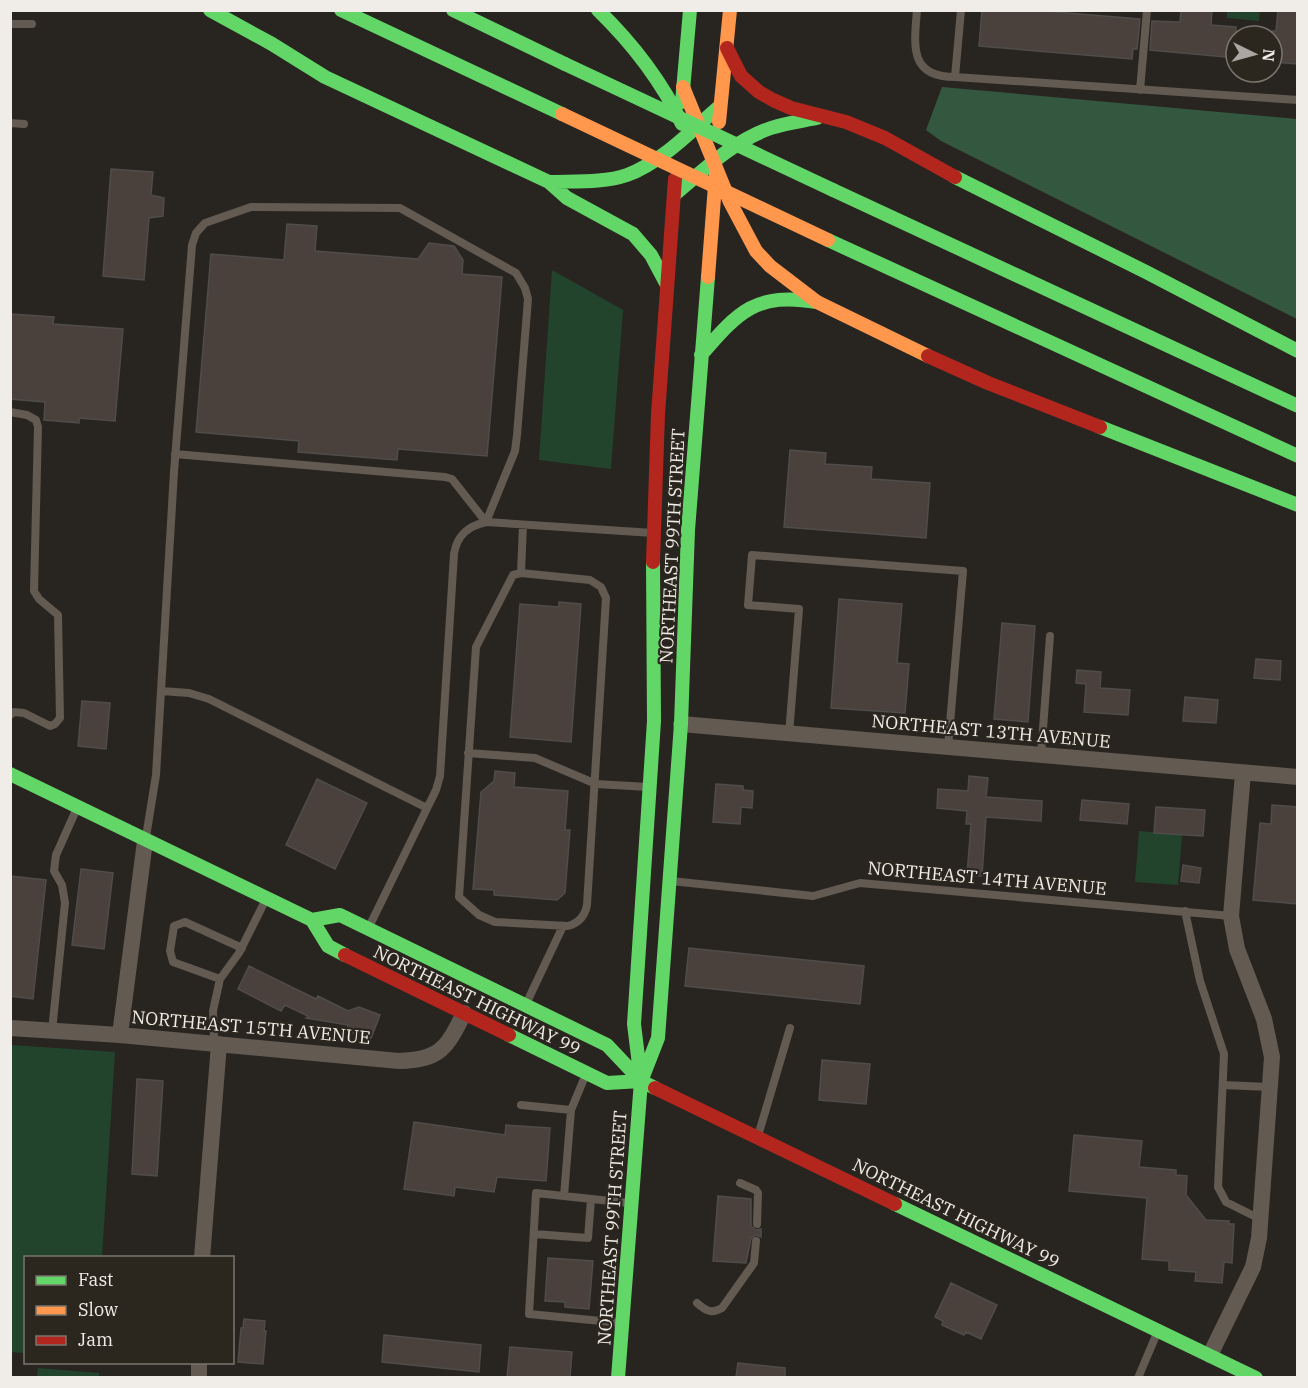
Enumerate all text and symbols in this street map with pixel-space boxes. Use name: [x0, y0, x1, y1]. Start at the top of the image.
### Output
north arrow: [1224, 24, 1284, 84]
text: N: [1258, 48, 1279, 62]
street label: NORTHEAST 99TH STREET: [654, 428, 690, 664]
street label: NORTHEAST 13TH AVENUE: [870, 709, 1112, 753]
street label: NORTHEAST 14TH AVENUE: [866, 856, 1108, 900]
street label: NORTHEAST HIGHWAY 99: [370, 940, 584, 1060]
street label: NORTHEAST 15TH AVENUE: [130, 1005, 372, 1049]
street label: NORTHEAST 99TH STREET: [592, 1110, 632, 1346]
street label: NORTHEAST HIGHWAY 99: [849, 1153, 1063, 1273]
legend: [24, 1256, 234, 1364]
text: Fast: [78, 1268, 113, 1291]
text: Slow: [78, 1298, 118, 1321]
text: Jam: [78, 1328, 113, 1351]

